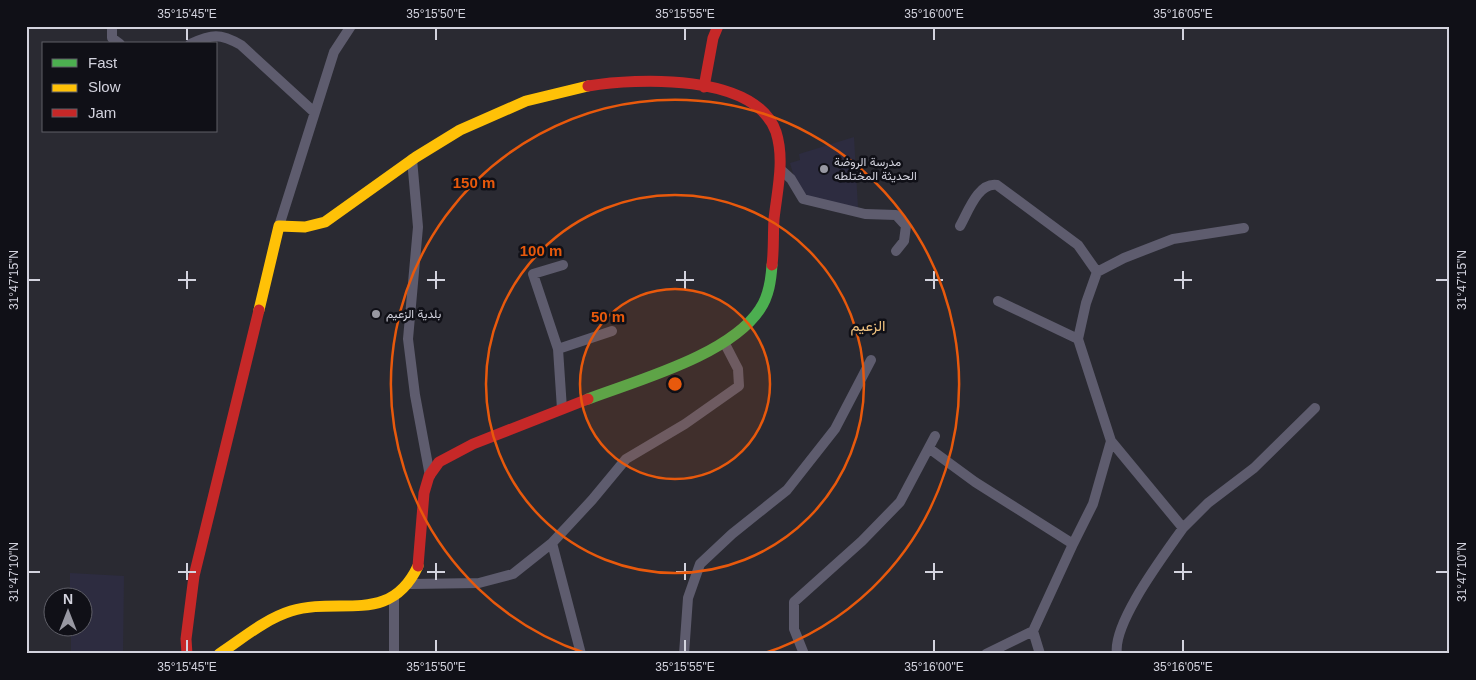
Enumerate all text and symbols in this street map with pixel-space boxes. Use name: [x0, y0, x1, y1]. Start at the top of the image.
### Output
text: 35°15'45"E: [157, 7, 217, 21]
text: 35°15'50"E: [406, 7, 466, 21]
text: 35°15'55"E: [655, 7, 715, 21]
text: 35°16'00"E: [904, 7, 964, 21]
text: 35°16'05"E: [1153, 7, 1213, 21]
legend: [42, 42, 218, 132]
text: Fast: [88, 54, 118, 71]
text: Slow: [88, 78, 121, 95]
text: Jam: [88, 104, 116, 121]
place label: مدرسة الروضة الحديثة المختلطه: [834, 155, 917, 183]
marker: مدرسة الروضة الحديثة المختلطه: [818, 163, 830, 175]
text: 150 m: [453, 174, 495, 191]
text: 100 m: [520, 242, 562, 259]
text: 31°47'15"N: [7, 250, 21, 310]
text: 31°47'15"N: [1455, 250, 1469, 310]
place label: بلدية الزعيم: [386, 307, 441, 322]
marker: بلدية الزعيم: [370, 308, 382, 320]
text: 50 m: [591, 308, 625, 325]
district label: الزعيم: [850, 317, 886, 336]
centre of rings: [666, 375, 684, 393]
text: 31°47'10"N: [7, 542, 21, 602]
text: 31°47'10"N: [1455, 542, 1469, 602]
north arrow: [42, 588, 92, 638]
text: N: [63, 591, 73, 607]
text: 35°15'45"E: [157, 660, 217, 674]
text: 35°15'50"E: [406, 660, 466, 674]
text: 35°15'55"E: [655, 660, 715, 674]
text: 35°16'00"E: [904, 660, 964, 674]
text: 35°16'05"E: [1153, 660, 1213, 674]

